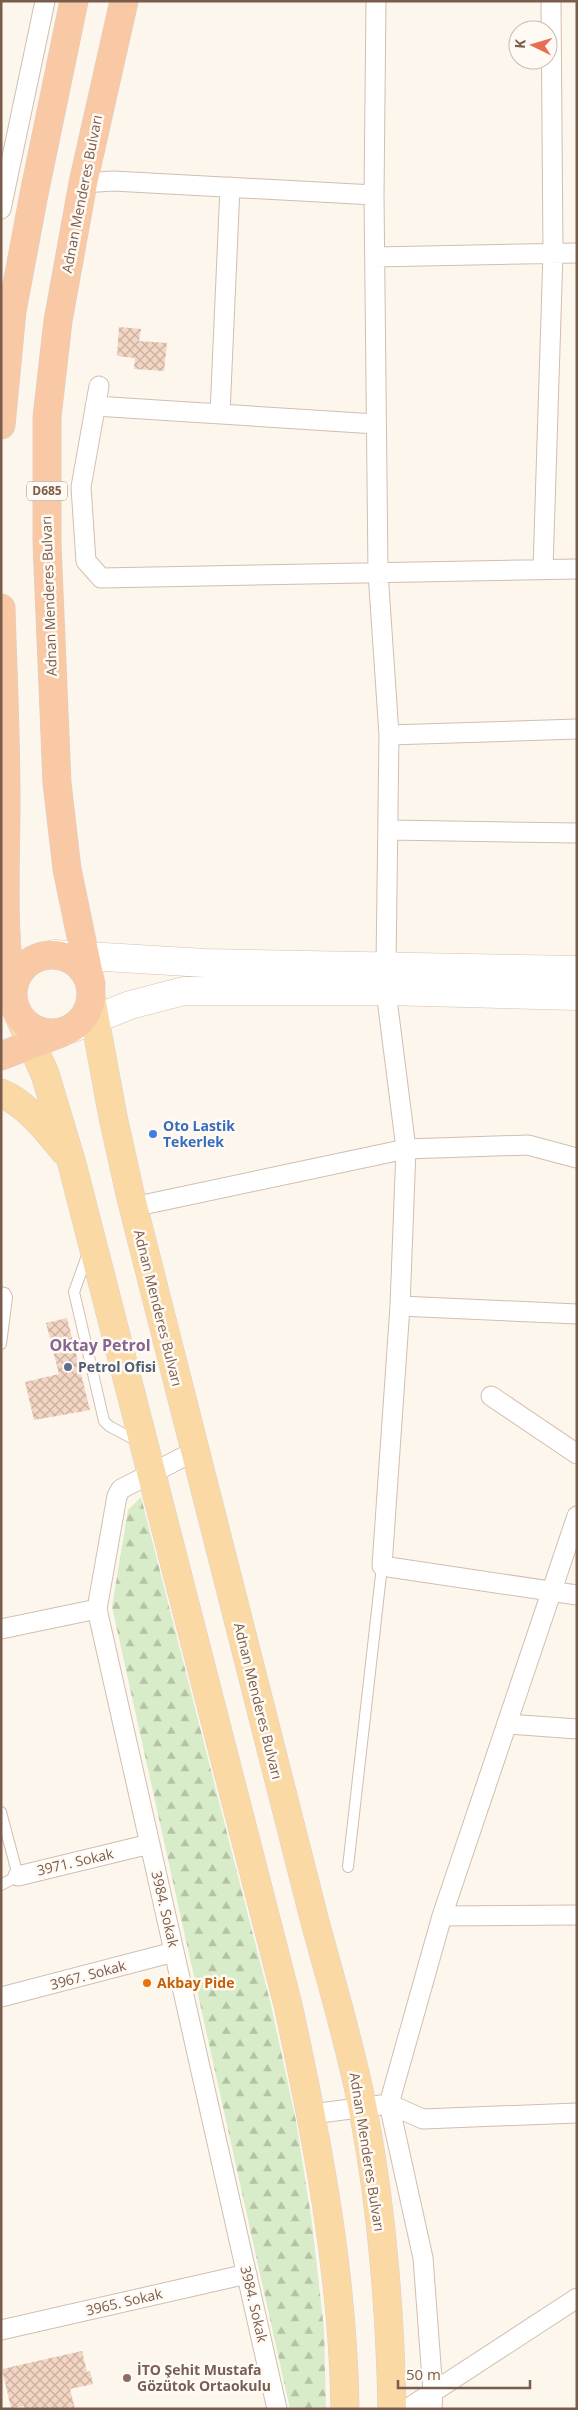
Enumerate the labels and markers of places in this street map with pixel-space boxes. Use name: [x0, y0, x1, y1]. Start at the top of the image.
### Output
place label: Oto Lastik Tekerlek: [163, 1116, 235, 1151]
marker: Oto Lastik Tekerlek: [147, 1128, 159, 1140]
place label: Petrol Ofisi: [78, 1357, 156, 1376]
marker: Petrol Ofisi: [62, 1361, 74, 1373]
place label: Akbay Pide: [157, 1973, 234, 1992]
marker: Akbay Pide: [141, 1977, 153, 1989]
place label: İTO Şehit Mustafa Gözütok Ortaokulu: [137, 2360, 271, 2395]
marker: İTO Şehit Mustafa Gözütok Ortaokulu: [121, 2372, 133, 2384]

